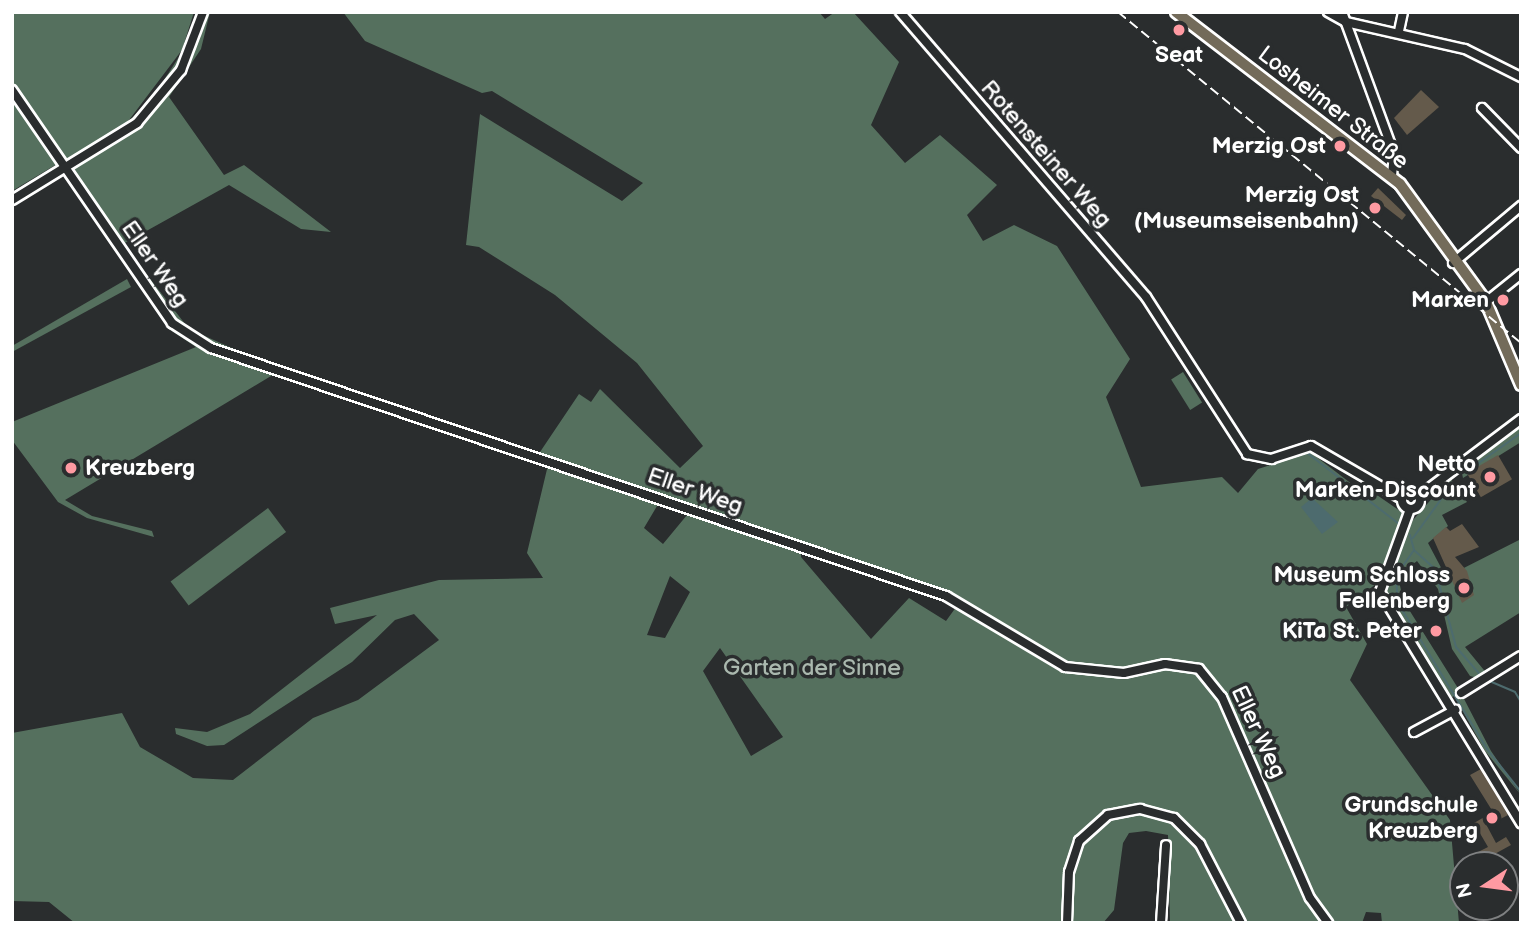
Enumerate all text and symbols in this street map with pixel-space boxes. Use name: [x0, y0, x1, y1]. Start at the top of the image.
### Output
marker: Seat: [1171, 22, 1187, 38]
street label: Losheimer Straße: [1252, 40, 1414, 176]
place label: Seat: [1155, 41, 1203, 69]
street label: Rotensteiner Weg: [974, 75, 1118, 233]
place label: Merzig Ost: [1212, 132, 1326, 160]
marker: Merzig Ost: [1332, 138, 1348, 154]
place label: Merzig Ost (Museumseisenbahn): [1134, 181, 1359, 235]
marker: Merzig Ost (Museumseisenbahn): [1365, 198, 1385, 218]
street label: Eller Weg: [115, 215, 195, 313]
place label: Marxen: [1411, 286, 1489, 314]
marker: Marxen: [1495, 292, 1511, 308]
place label: Netto Marken-Discount: [1295, 450, 1476, 504]
place label: Kreuzberg: [85, 454, 195, 482]
marker: Kreuzberg: [63, 460, 79, 476]
street label: Eller Weg: [643, 462, 747, 520]
marker: Netto Marken-Discount: [1482, 469, 1498, 485]
place label: Museum Schloss Fellenberg: [1273, 561, 1450, 615]
marker: Museum Schloss Fellenberg: [1456, 580, 1472, 596]
place label: KiTa St. Peter: [1282, 617, 1422, 645]
marker: KiTa St. Peter: [1428, 623, 1444, 639]
park label: Garten der Sinne: [723, 654, 901, 682]
street label: Eller Weg: [1224, 681, 1292, 783]
place label: Grundschule Kreuzberg: [1344, 791, 1478, 845]
marker: Grundschule Kreuzberg: [1484, 810, 1500, 826]
north arrow: [1449, 851, 1519, 921]
text: N: [1452, 881, 1478, 900]

